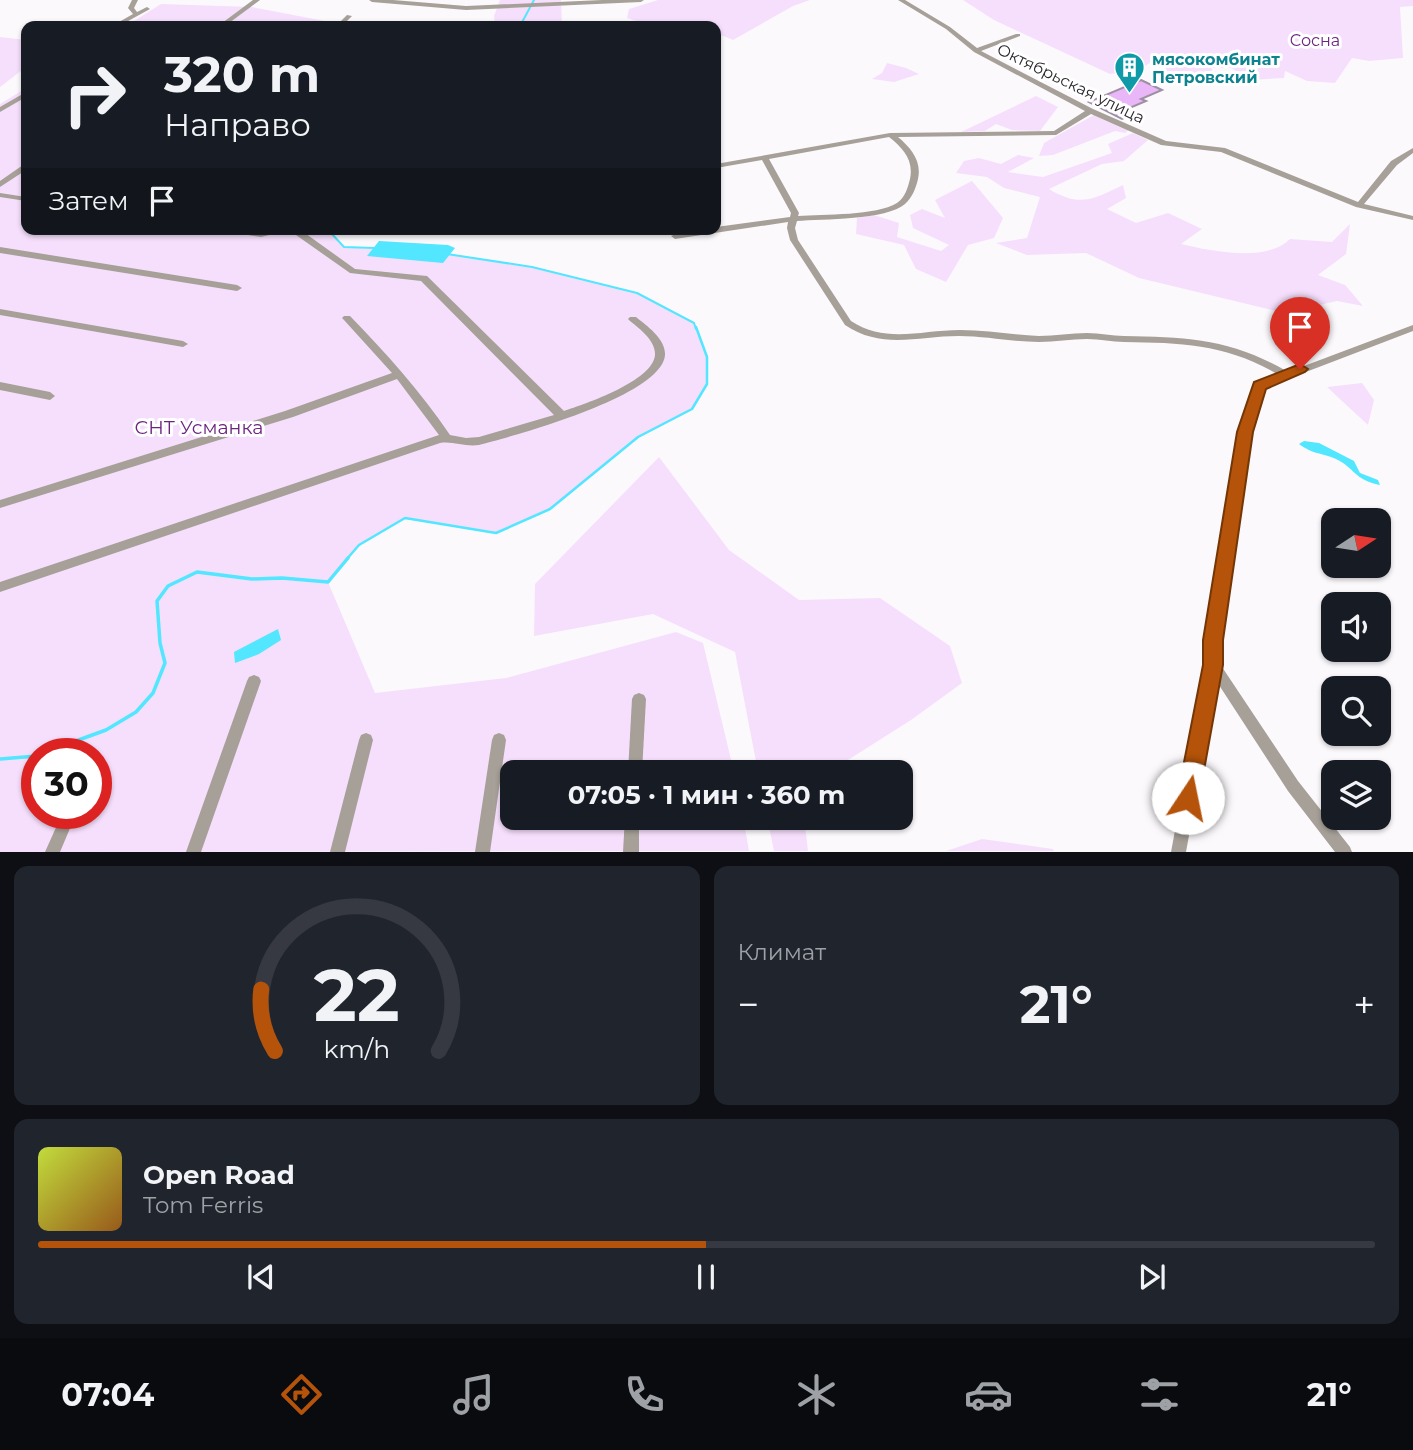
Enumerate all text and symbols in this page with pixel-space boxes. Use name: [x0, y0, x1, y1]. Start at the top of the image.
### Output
park label: Сосна: [1290, 31, 1340, 50]
street label: Октябрьская улица: [994, 39, 1148, 127]
text: 320 m: [164, 45, 320, 104]
icon: right: [49, 49, 140, 140]
place label: мясокомбинат Петровский: [1152, 50, 1280, 87]
building icon: мясокомбинат Петровский: [1112, 51, 1146, 95]
text: Направо: [164, 105, 311, 144]
icon: arrive: [143, 182, 181, 220]
text: Затем: [49, 185, 129, 217]
pin: [1270, 297, 1330, 369]
icon: arrive: [1281, 308, 1319, 346]
park label: СНТ Усманка: [135, 416, 263, 439]
north arrow: [1321, 508, 1391, 578]
map controls: [1321, 508, 1391, 830]
button: sound: [1321, 592, 1391, 662]
button: search: [1321, 676, 1391, 746]
speed limit sign: 30: [21, 738, 112, 829]
button: layers: [1321, 760, 1391, 830]
position arrow: [1151, 761, 1225, 835]
text: 07:05 · 1 мин · 360 m: [568, 779, 845, 811]
text: Климат: [738, 938, 826, 966]
text: 22: [314, 952, 400, 1040]
text: 21°: [1020, 973, 1093, 1036]
text: −: [738, 981, 759, 1028]
text: +: [1353, 981, 1375, 1028]
text: km/h: [323, 1034, 390, 1064]
text: Open Road: [143, 1159, 295, 1191]
text: Tom Ferris: [143, 1191, 263, 1219]
icon: previous: [242, 1258, 280, 1296]
icon: pause: [687, 1258, 725, 1296]
icon: next: [1133, 1258, 1171, 1296]
icon: directions: [277, 1370, 326, 1419]
icon: music: [449, 1370, 498, 1419]
icon: phone: [620, 1370, 669, 1419]
icon: climate: [792, 1370, 841, 1419]
icon: car: [964, 1370, 1013, 1419]
icon: filters: [1135, 1370, 1184, 1419]
text: 07:04: [61, 1375, 154, 1414]
text: 21°: [1307, 1375, 1352, 1414]

